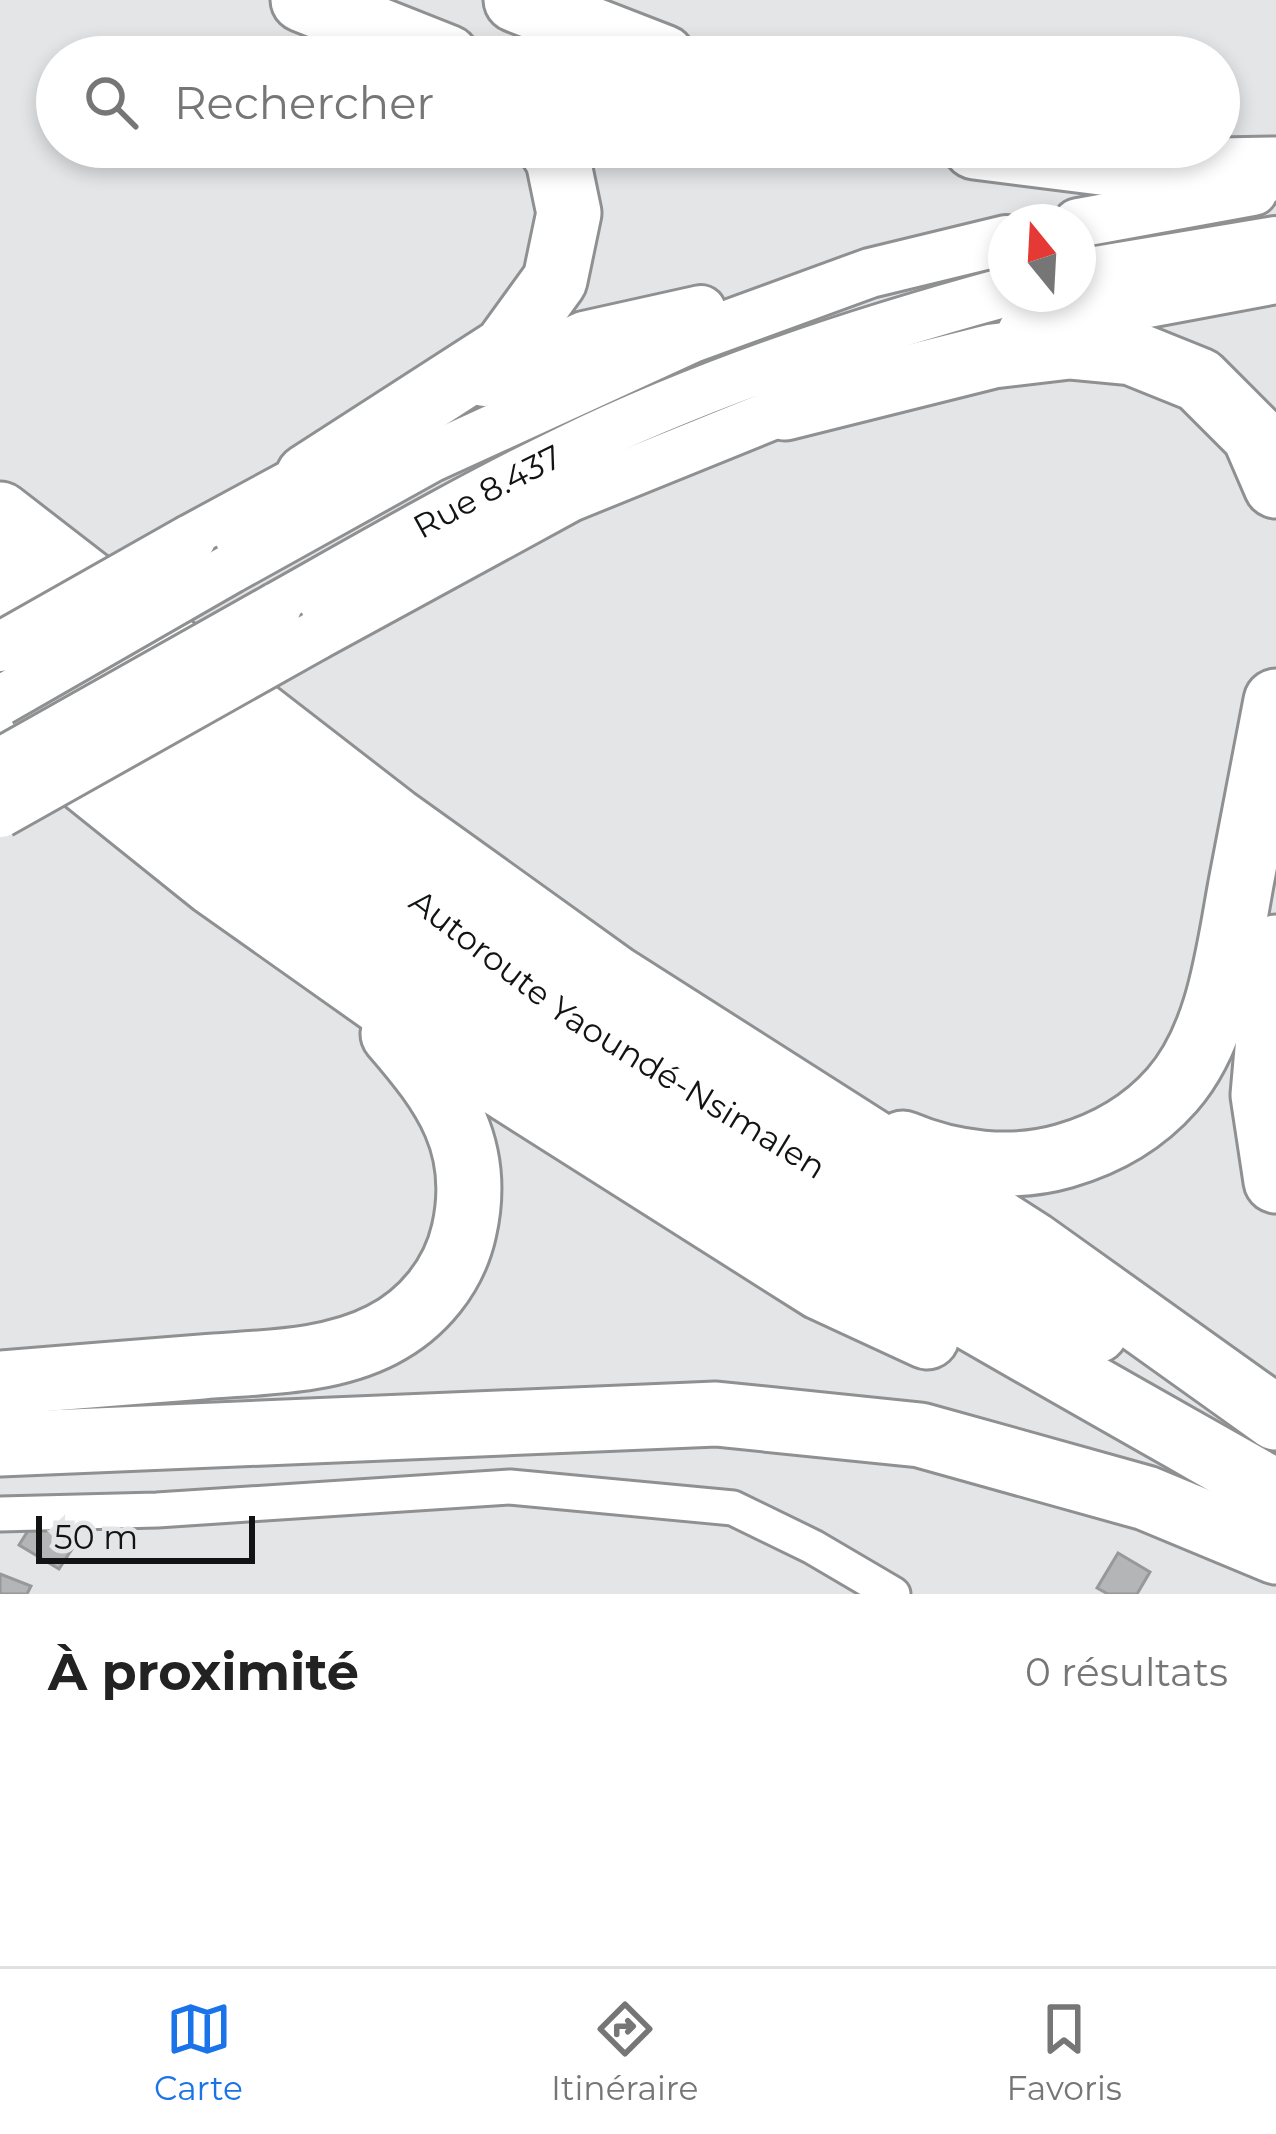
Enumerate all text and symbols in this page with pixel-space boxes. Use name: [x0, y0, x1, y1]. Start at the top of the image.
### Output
search box: [36, 36, 1240, 168]
icon: search: [78, 69, 144, 135]
text: Rechercher: [174, 75, 434, 130]
north arrow: [988, 204, 1096, 312]
street label: Rue 8.437: [406, 436, 568, 547]
street label: Autoroute Yaoundé-Nsimalen: [402, 881, 833, 1187]
scale bar: [36, 1510, 255, 1563]
text: 50 m: [54, 1517, 138, 1557]
text: À proximité: [48, 1641, 359, 1703]
text: 0 résultats: [1025, 1648, 1228, 1696]
tab: Carte: [154, 1996, 243, 2108]
tab: Itinéraire: [551, 1996, 699, 2108]
tab: Favoris: [1007, 1996, 1122, 2108]

